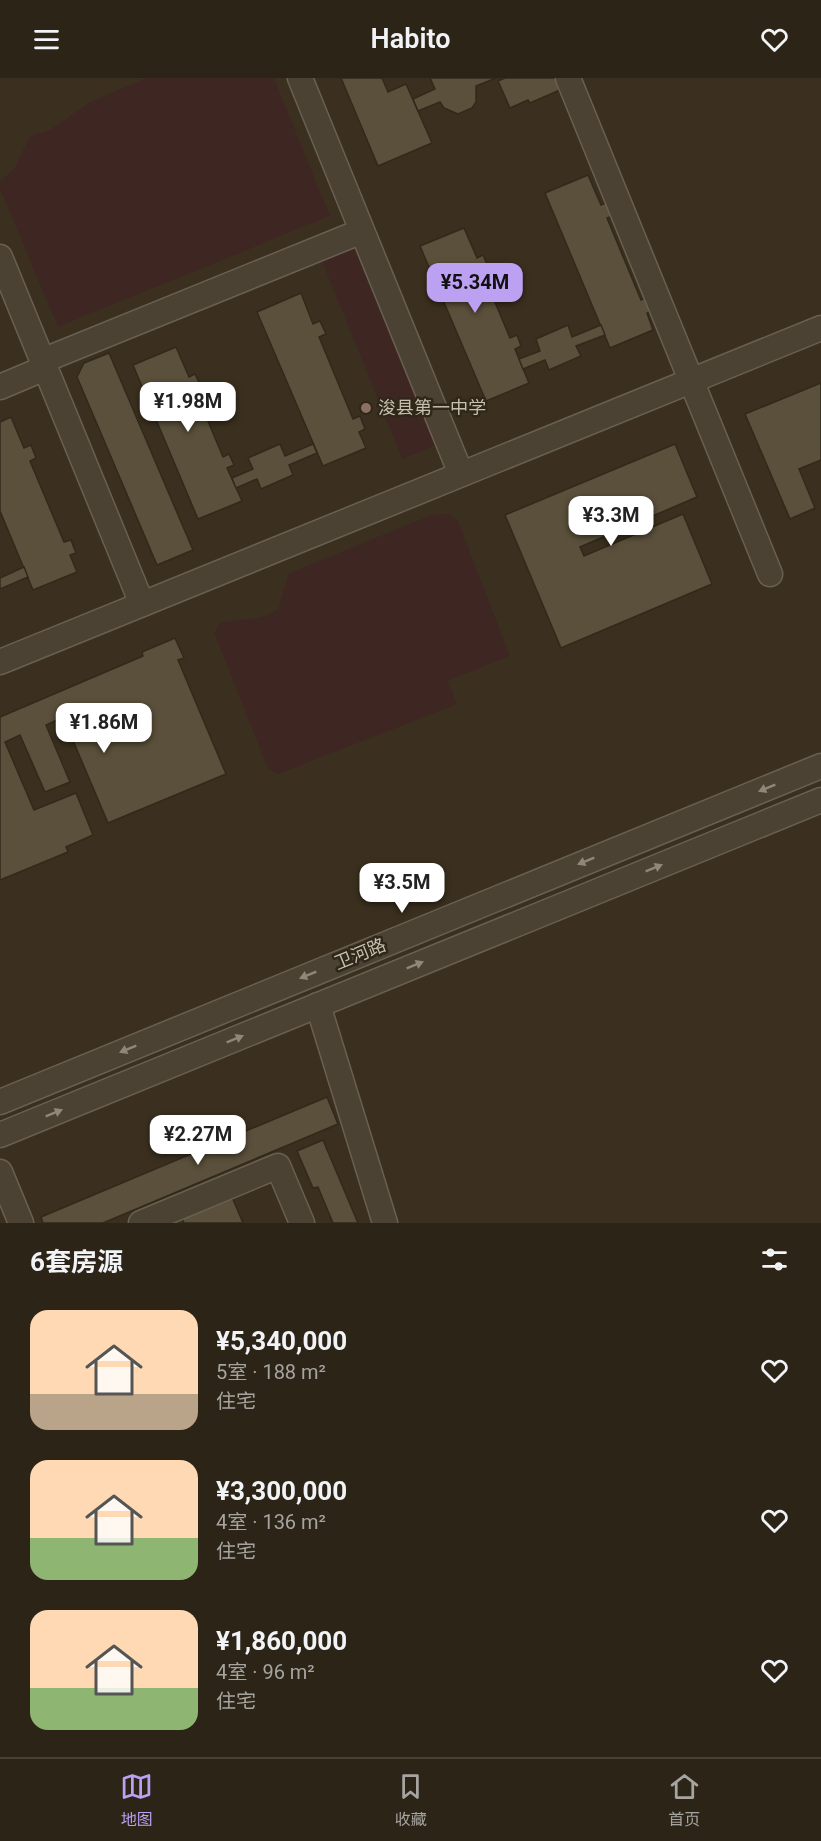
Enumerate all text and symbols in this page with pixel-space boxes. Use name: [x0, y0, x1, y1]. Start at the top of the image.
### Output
icon: menu: [30, 23, 63, 56]
text: Habito: [371, 23, 450, 55]
icon: heart: [758, 23, 791, 56]
pin: ¥5.34M: [426, 263, 524, 314]
text: ¥5.34M: [441, 270, 509, 294]
pin: ¥1.98M: [139, 382, 237, 433]
text: ¥1.98M: [154, 389, 222, 413]
place label: 浚县第一中学: [378, 397, 486, 418]
marker: 浚县第一中学: [359, 401, 373, 415]
pin: ¥3.3M: [569, 496, 653, 547]
text: ¥3.3M: [583, 503, 639, 527]
pin: ¥1.86M: [55, 703, 153, 754]
text: ¥1.86M: [70, 710, 138, 734]
one-way arrow: [758, 784, 776, 793]
one-way arrow: [577, 857, 595, 866]
pin: ¥3.5M: [360, 863, 444, 914]
one-way arrow: [645, 863, 663, 872]
text: ¥3.5M: [374, 870, 430, 894]
street label: 卫河路: [331, 934, 389, 973]
one-way arrow: [406, 960, 424, 969]
one-way arrow: [299, 970, 317, 980]
one-way arrow: [226, 1034, 244, 1044]
one-way arrow: [119, 1045, 137, 1054]
one-way arrow: [45, 1108, 63, 1117]
pin: ¥2.27M: [149, 1115, 247, 1166]
text: ¥2.27M: [164, 1122, 232, 1146]
icon: filters: [758, 1243, 791, 1276]
text: 6套房源: [30, 1247, 123, 1277]
text: ¥5,340,000: [216, 1326, 347, 1356]
icon: home: [78, 1334, 150, 1406]
icon: heart: [758, 1354, 791, 1387]
text: 5室 · 188 m²: [216, 1360, 326, 1384]
text: 住宅: [216, 1389, 256, 1413]
text: ¥3,300,000: [216, 1476, 347, 1506]
icon: home: [78, 1484, 150, 1556]
icon: heart: [758, 1504, 791, 1537]
text: 4室 · 136 m²: [216, 1510, 326, 1534]
text: 住宅: [216, 1539, 256, 1563]
text: ¥1,860,000: [216, 1626, 347, 1656]
icon: home: [78, 1634, 150, 1706]
icon: heart: [758, 1654, 791, 1687]
text: 4室 · 96 m²: [216, 1660, 315, 1684]
text: 住宅: [216, 1689, 256, 1713]
tab: 地图: [120, 1770, 153, 1830]
tab: 收藏: [394, 1770, 427, 1830]
tab: 首页: [668, 1770, 701, 1830]

